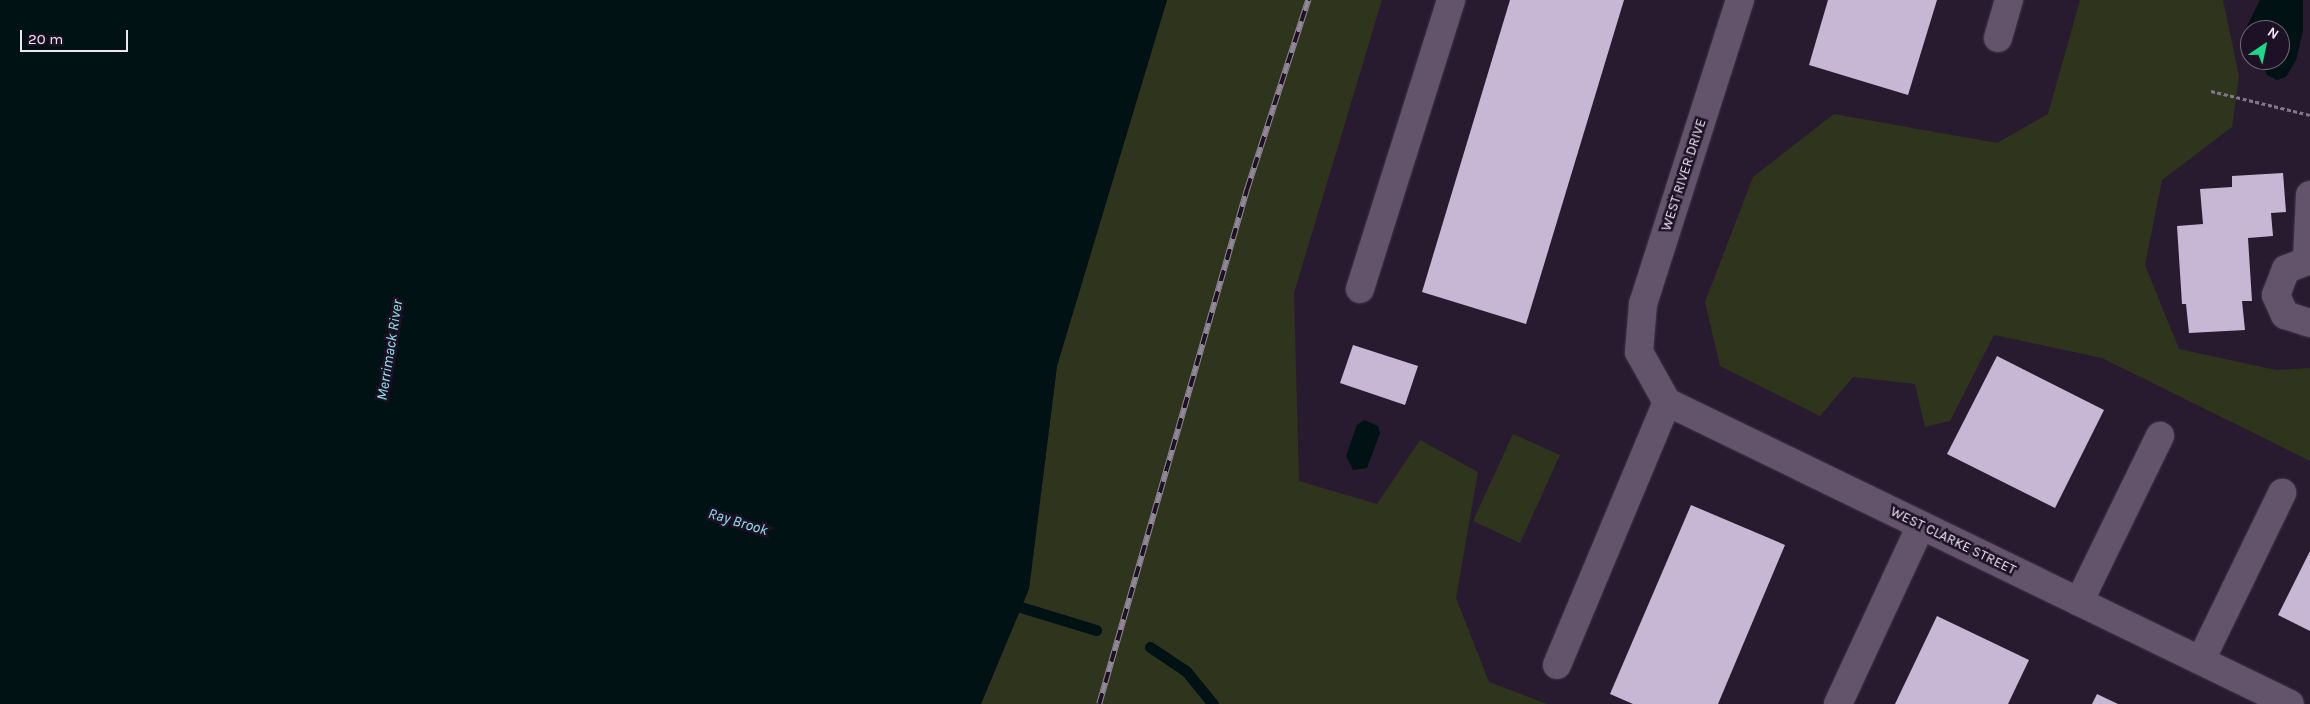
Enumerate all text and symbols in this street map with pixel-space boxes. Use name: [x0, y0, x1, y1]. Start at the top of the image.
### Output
scale bar: [22, 20, 130, 52]
north arrow: [2240, 20, 2290, 70]
text: N: [2264, 23, 2282, 43]
text: 20 m: [28, 30, 63, 48]
street label: WEST RIVER DRIVE: [1658, 117, 1710, 233]
water label: Merrimack River: [373, 298, 407, 402]
street label: WEST CLARKE STREET: [1888, 503, 2018, 579]
water label: Ray Brook: [706, 504, 770, 540]

